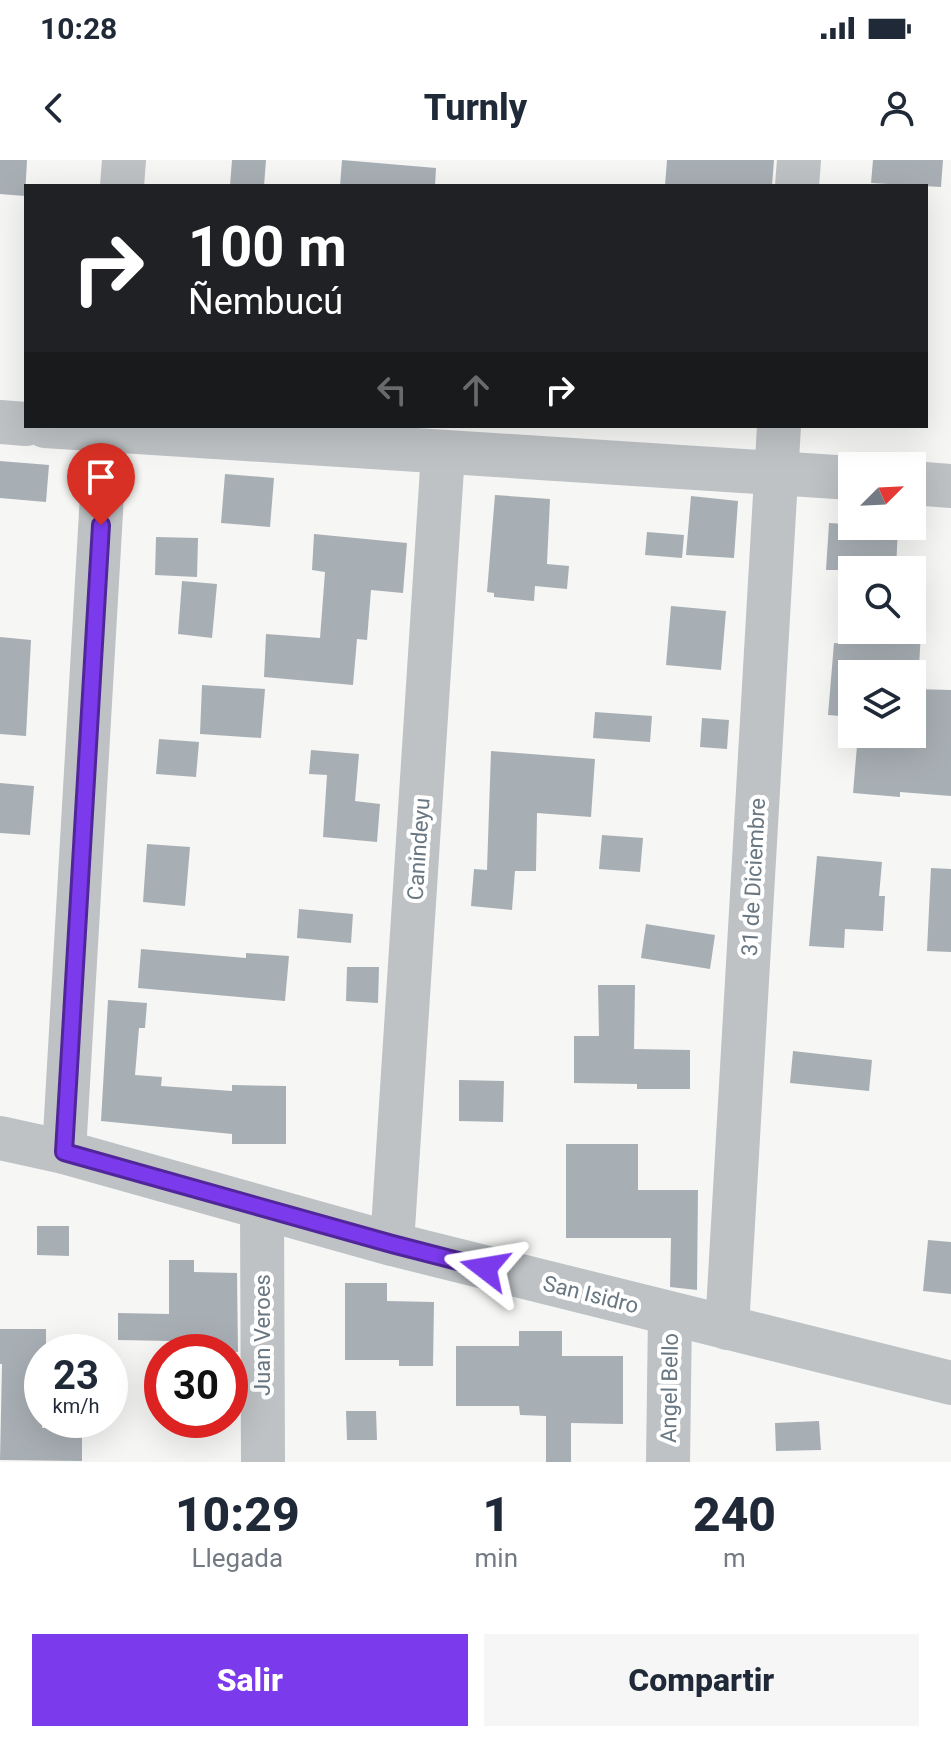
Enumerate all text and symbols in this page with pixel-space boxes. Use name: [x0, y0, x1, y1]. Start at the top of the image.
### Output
text: 10:28: [40, 11, 117, 46]
icon: back: [32, 86, 76, 130]
icon: person: [875, 86, 919, 130]
text: Turnly: [424, 87, 527, 129]
text: 100 m: [188, 214, 347, 280]
icon: right: [56, 216, 160, 320]
text: Ñembucú: [188, 281, 343, 323]
icon: left: [370, 368, 414, 412]
icon: ahead: [454, 368, 498, 412]
icon: right: [538, 368, 582, 412]
pin: [67, 443, 135, 525]
north arrow: [838, 452, 926, 540]
map controls: [838, 452, 926, 748]
icon: arrive: [79, 455, 123, 499]
button: search: [838, 556, 926, 644]
button: layers: [838, 660, 926, 748]
street label: Canindeyu: [402, 797, 435, 901]
street label: 31 de Diciembre: [737, 797, 770, 957]
position arrow: [443, 1226, 527, 1310]
street label: San Isidro: [541, 1271, 641, 1318]
street label: Juan Veroes: [250, 1274, 275, 1396]
street label: Angel Bello: [656, 1333, 683, 1443]
speed limit sign: 30: [144, 1334, 248, 1438]
text: 23: [53, 1352, 99, 1399]
text: km/h: [53, 1394, 99, 1418]
text: 10:29: [175, 1486, 300, 1543]
text: 1: [482, 1486, 510, 1543]
text: 240: [693, 1486, 776, 1543]
text: Llegada: [191, 1543, 283, 1573]
text: min: [475, 1543, 518, 1573]
text: m: [723, 1543, 746, 1573]
button: Salir: [32, 1634, 468, 1726]
button: Compartir: [484, 1634, 919, 1726]

